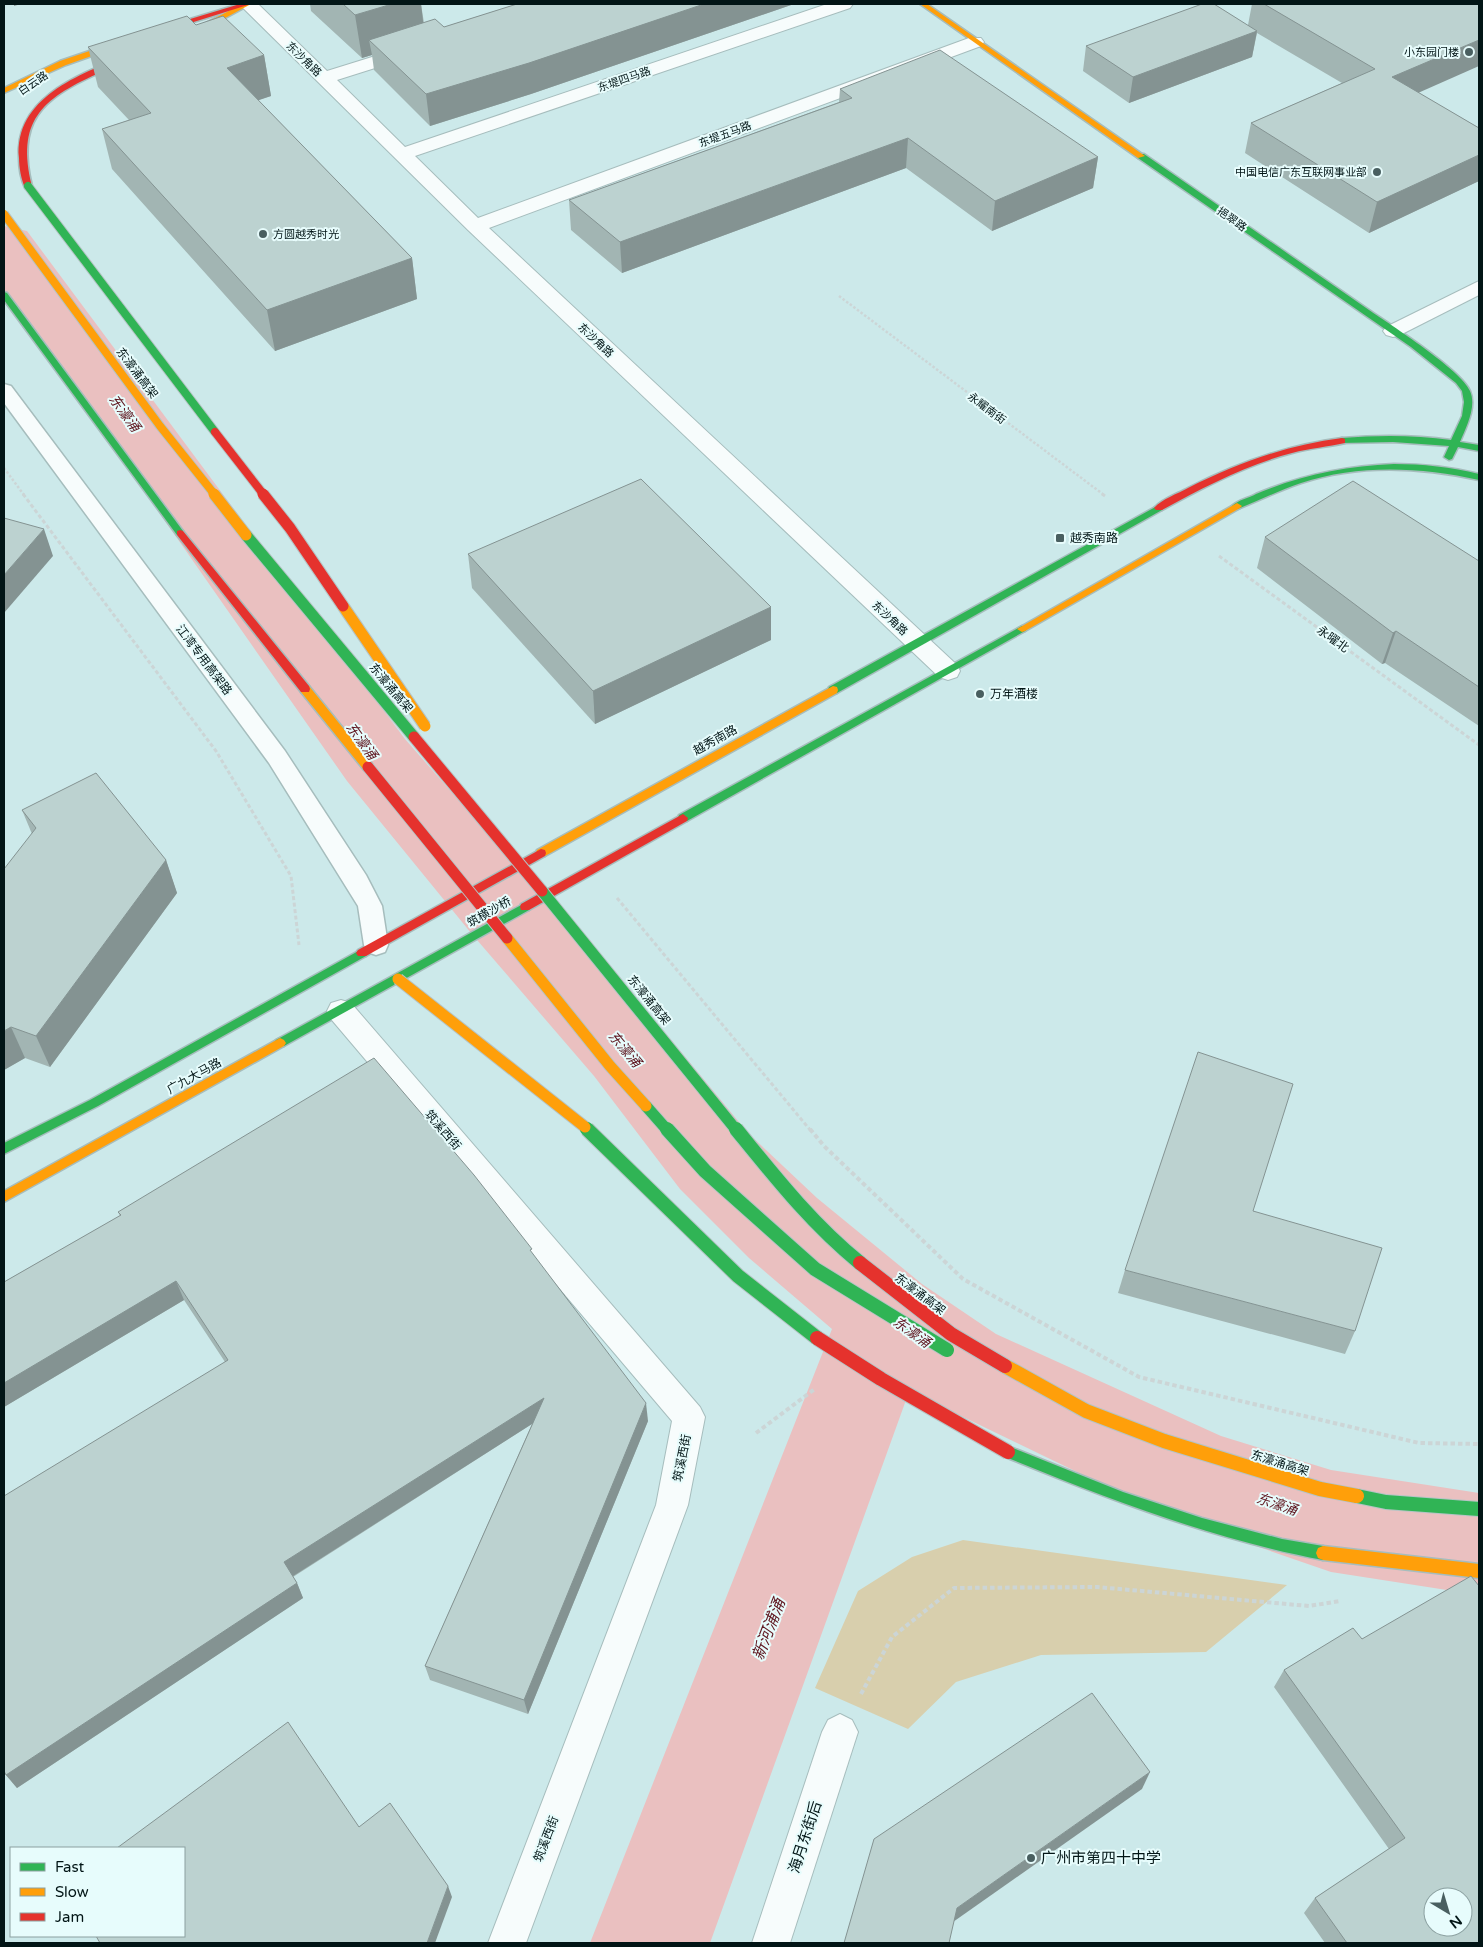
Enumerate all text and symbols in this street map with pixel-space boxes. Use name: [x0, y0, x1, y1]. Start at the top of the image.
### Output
street label: 东沙角路: [283, 39, 324, 79]
place label: 小东园门楼: [1404, 46, 1459, 59]
marker: 小东园门楼: [1463, 46, 1475, 58]
street label: 东堤四马路: [596, 64, 652, 95]
street label: 白云路: [16, 69, 51, 98]
street label: 东堤五马路: [697, 119, 753, 150]
place label: 中国电信广东互联网事业部: [1235, 166, 1367, 179]
marker: 中国电信广东互联网事业部: [1371, 166, 1383, 178]
street label: 挹翠路: [1214, 205, 1249, 234]
marker: 方圆越秀时光: [257, 228, 269, 240]
place label: 方圆越秀时光: [273, 228, 339, 241]
street label: 东沙角路: [575, 321, 616, 360]
street label: 东濠涌高架: [113, 345, 161, 401]
street label: 永耀南街: [965, 390, 1008, 427]
water label: 东濠涌: [105, 391, 145, 437]
place label: 越秀南路: [1070, 531, 1118, 545]
marker: 越秀南路: [1054, 532, 1066, 544]
street label: 东沙角路: [869, 599, 910, 638]
street label: 江湾专用高架路: [173, 622, 235, 698]
street label: 永曜北: [1314, 623, 1352, 655]
street label: 东濠涌高架: [366, 661, 416, 715]
place label: 万年酒楼: [990, 687, 1038, 701]
marker: 万年酒楼: [974, 688, 986, 700]
water label: 东濠涌: [342, 719, 382, 765]
street label: 越秀南路: [691, 722, 739, 758]
street label: 筑横沙桥: [465, 894, 513, 930]
street label: 东濠涌高架: [625, 972, 673, 1028]
water label: 东濠涌: [605, 1028, 646, 1072]
street label: 广九大马路: [164, 1055, 224, 1097]
street label: 筑溪西街: [422, 1107, 464, 1153]
street label: 东濠涌高架: [892, 1270, 948, 1318]
water label: 东濠涌: [890, 1313, 935, 1353]
street label: 筑溪西街: [671, 1433, 693, 1483]
street label: 东濠涌高架: [1249, 1448, 1311, 1478]
water label: 东濠涌: [1254, 1490, 1301, 1520]
water label: 新河浦涌: [748, 1594, 790, 1663]
street label: 海月东街后: [785, 1799, 825, 1875]
street label: 筑溪西街: [531, 1814, 561, 1864]
legend: [10, 1847, 185, 1937]
place label: 广州市第四十中学: [1041, 1849, 1161, 1867]
marker: 广州市第四十中学: [1025, 1852, 1037, 1864]
text: Fast: [55, 1858, 85, 1876]
text: Slow: [55, 1883, 89, 1901]
north arrow: [1423, 1887, 1473, 1937]
text: Jam: [55, 1908, 84, 1926]
text: N: [1446, 1912, 1465, 1932]

